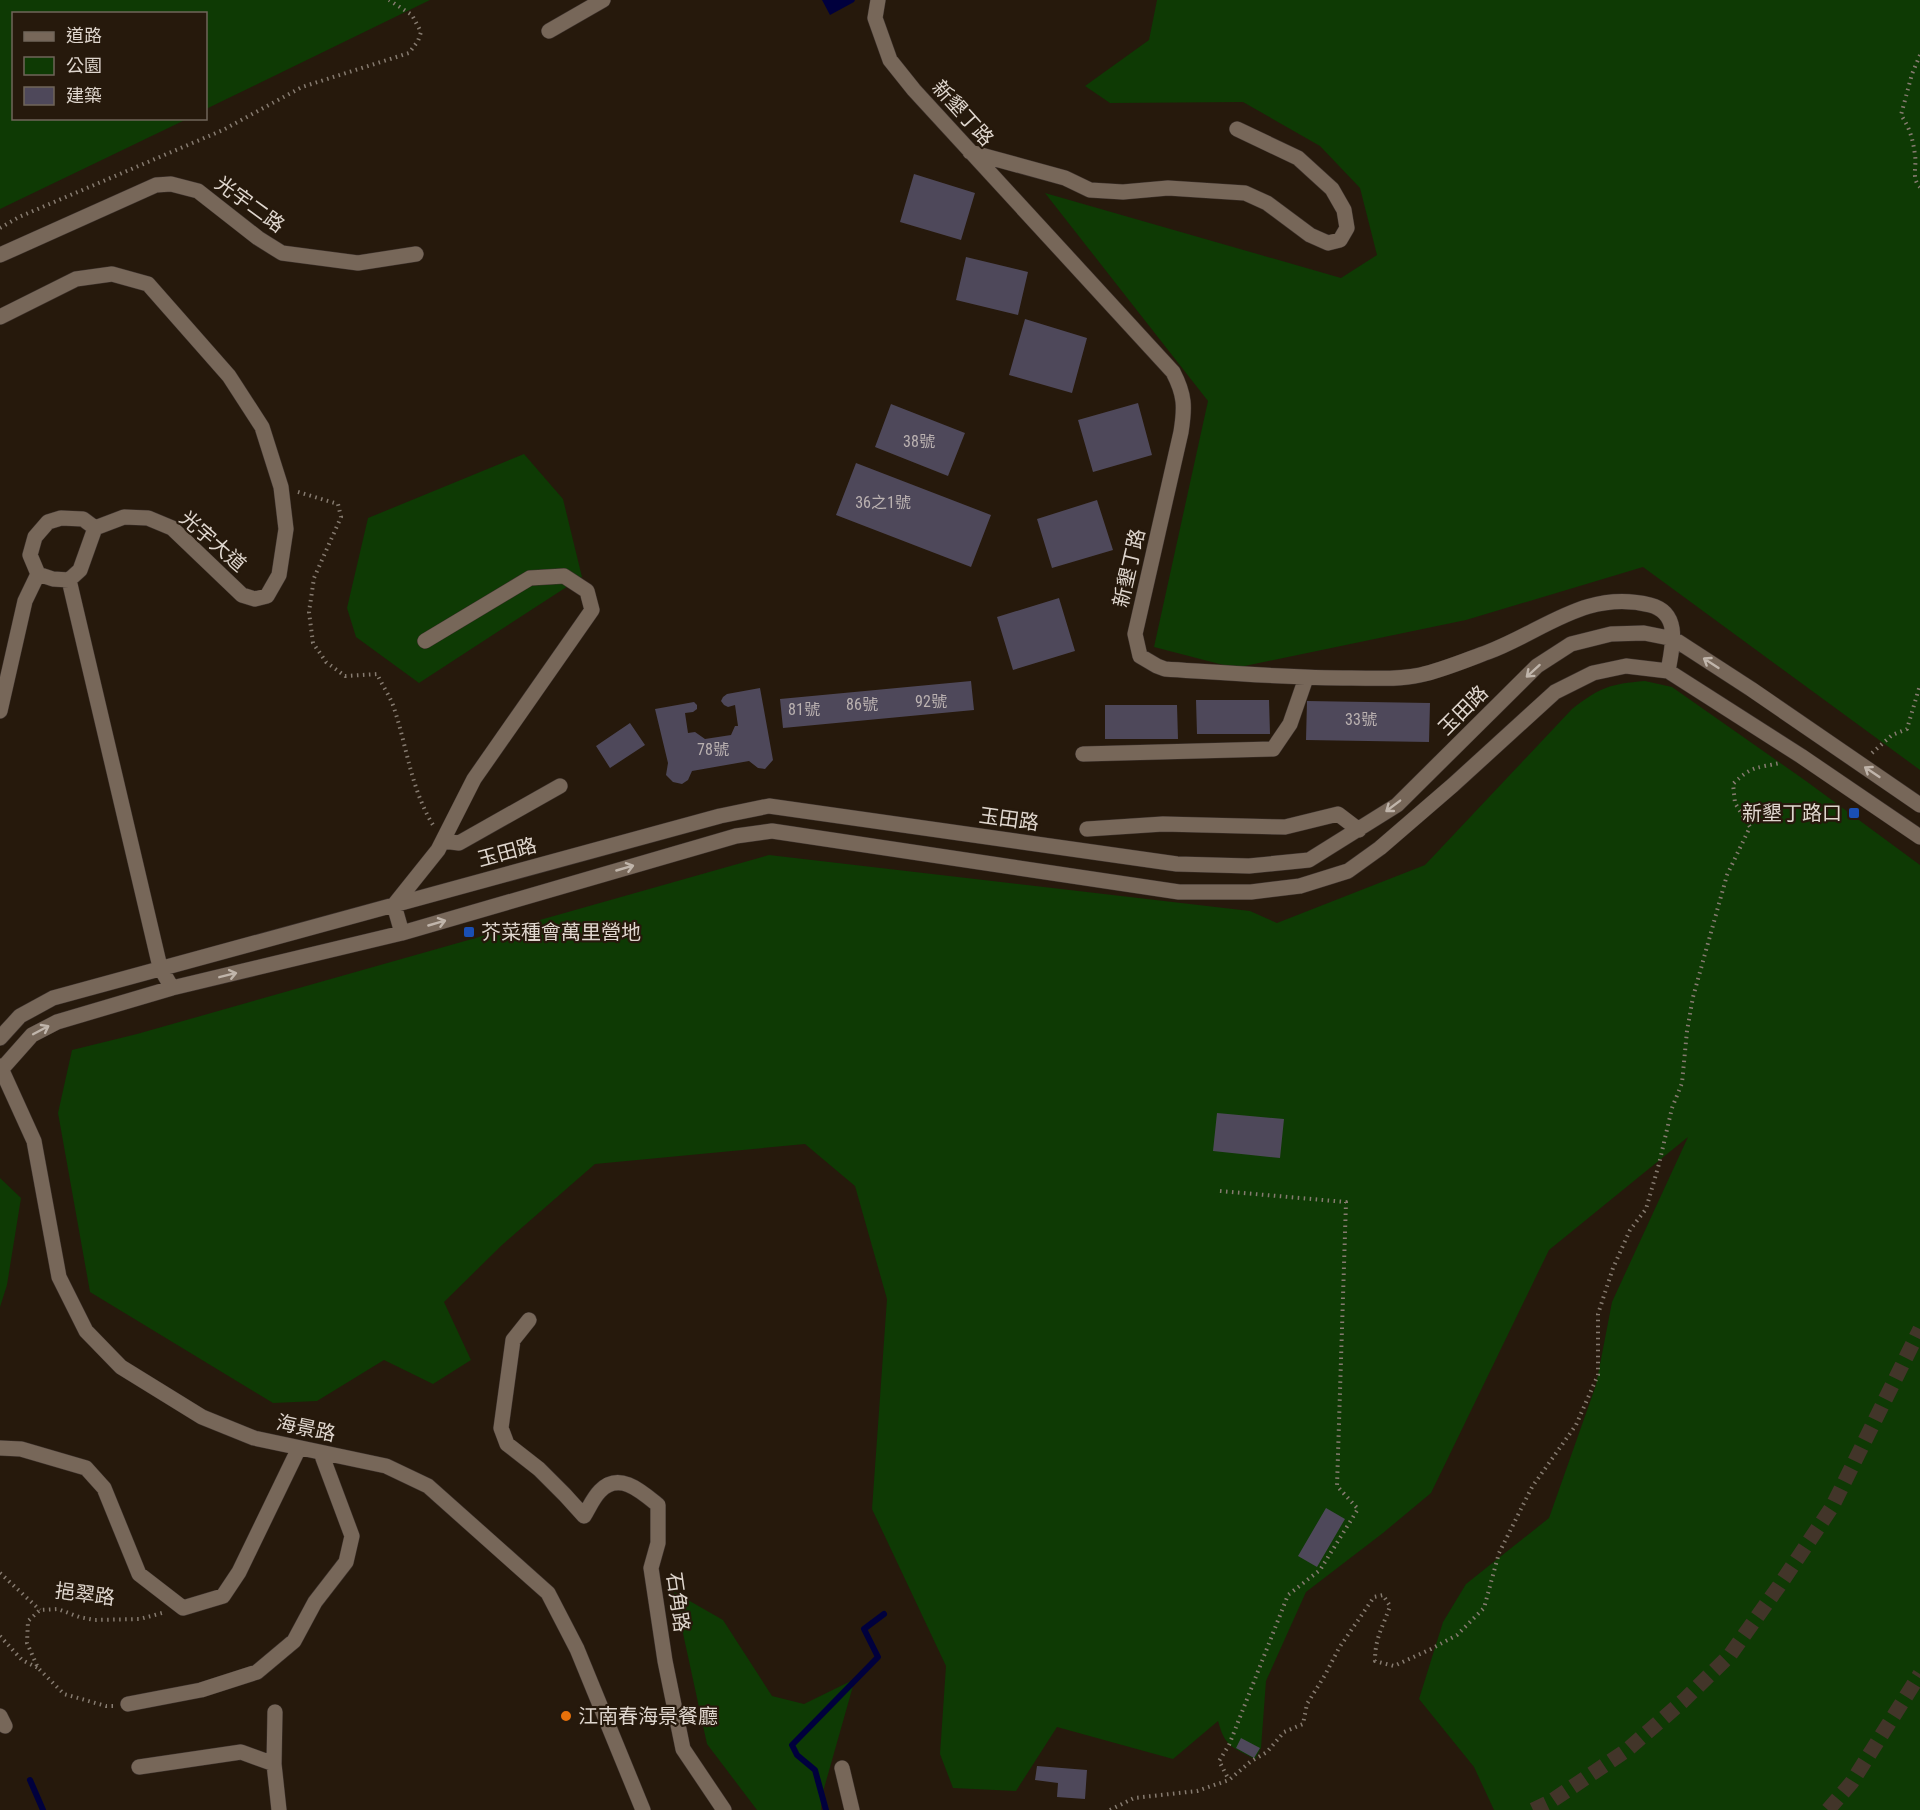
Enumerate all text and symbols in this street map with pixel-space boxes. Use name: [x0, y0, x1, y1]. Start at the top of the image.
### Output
legend: [12, 12, 207, 120]
text: 道路: [66, 25, 102, 46]
text: 公園: [66, 55, 102, 76]
street label: 新墾丁路: [927, 75, 999, 151]
text: 建築: [66, 85, 102, 106]
street label: 光宇二路: [211, 171, 289, 237]
house number: 38號: [903, 432, 935, 451]
house number: 36之1號: [855, 493, 911, 512]
street label: 光宇大道: [175, 506, 251, 576]
street label: 新墾丁路: [1108, 526, 1150, 610]
one-way arrow: [1702, 656, 1719, 669]
one-way arrow: [1525, 664, 1540, 678]
street label: 玉田路: [1433, 680, 1493, 740]
house number: 92號: [915, 692, 947, 711]
house number: 86號: [846, 695, 878, 714]
house number: 81號: [788, 700, 820, 719]
house number: 33號: [1345, 710, 1377, 729]
house number: 78號: [697, 740, 729, 759]
one-way arrow: [1864, 766, 1881, 778]
one-way arrow: [1385, 800, 1401, 813]
place label: 新墾丁路口: [1742, 801, 1842, 825]
street label: 玉田路: [978, 803, 1040, 835]
marker: 新墾丁路口: [1847, 806, 1861, 820]
street label: 玉田路: [475, 833, 539, 871]
one-way arrow: [615, 862, 634, 873]
one-way arrow: [427, 917, 446, 928]
place label: 芥菜種會萬里營地: [481, 920, 641, 944]
marker: 芥菜種會萬里營地: [462, 925, 476, 939]
one-way arrow: [218, 969, 237, 980]
one-way arrow: [32, 1024, 50, 1035]
street label: 海景路: [274, 1410, 338, 1446]
street label: 石角路: [662, 1571, 694, 1633]
street label: 挹翠路: [54, 1578, 116, 1610]
place label: 江南春海景餐廳: [578, 1704, 718, 1728]
marker: 江南春海景餐廳: [559, 1709, 573, 1723]

